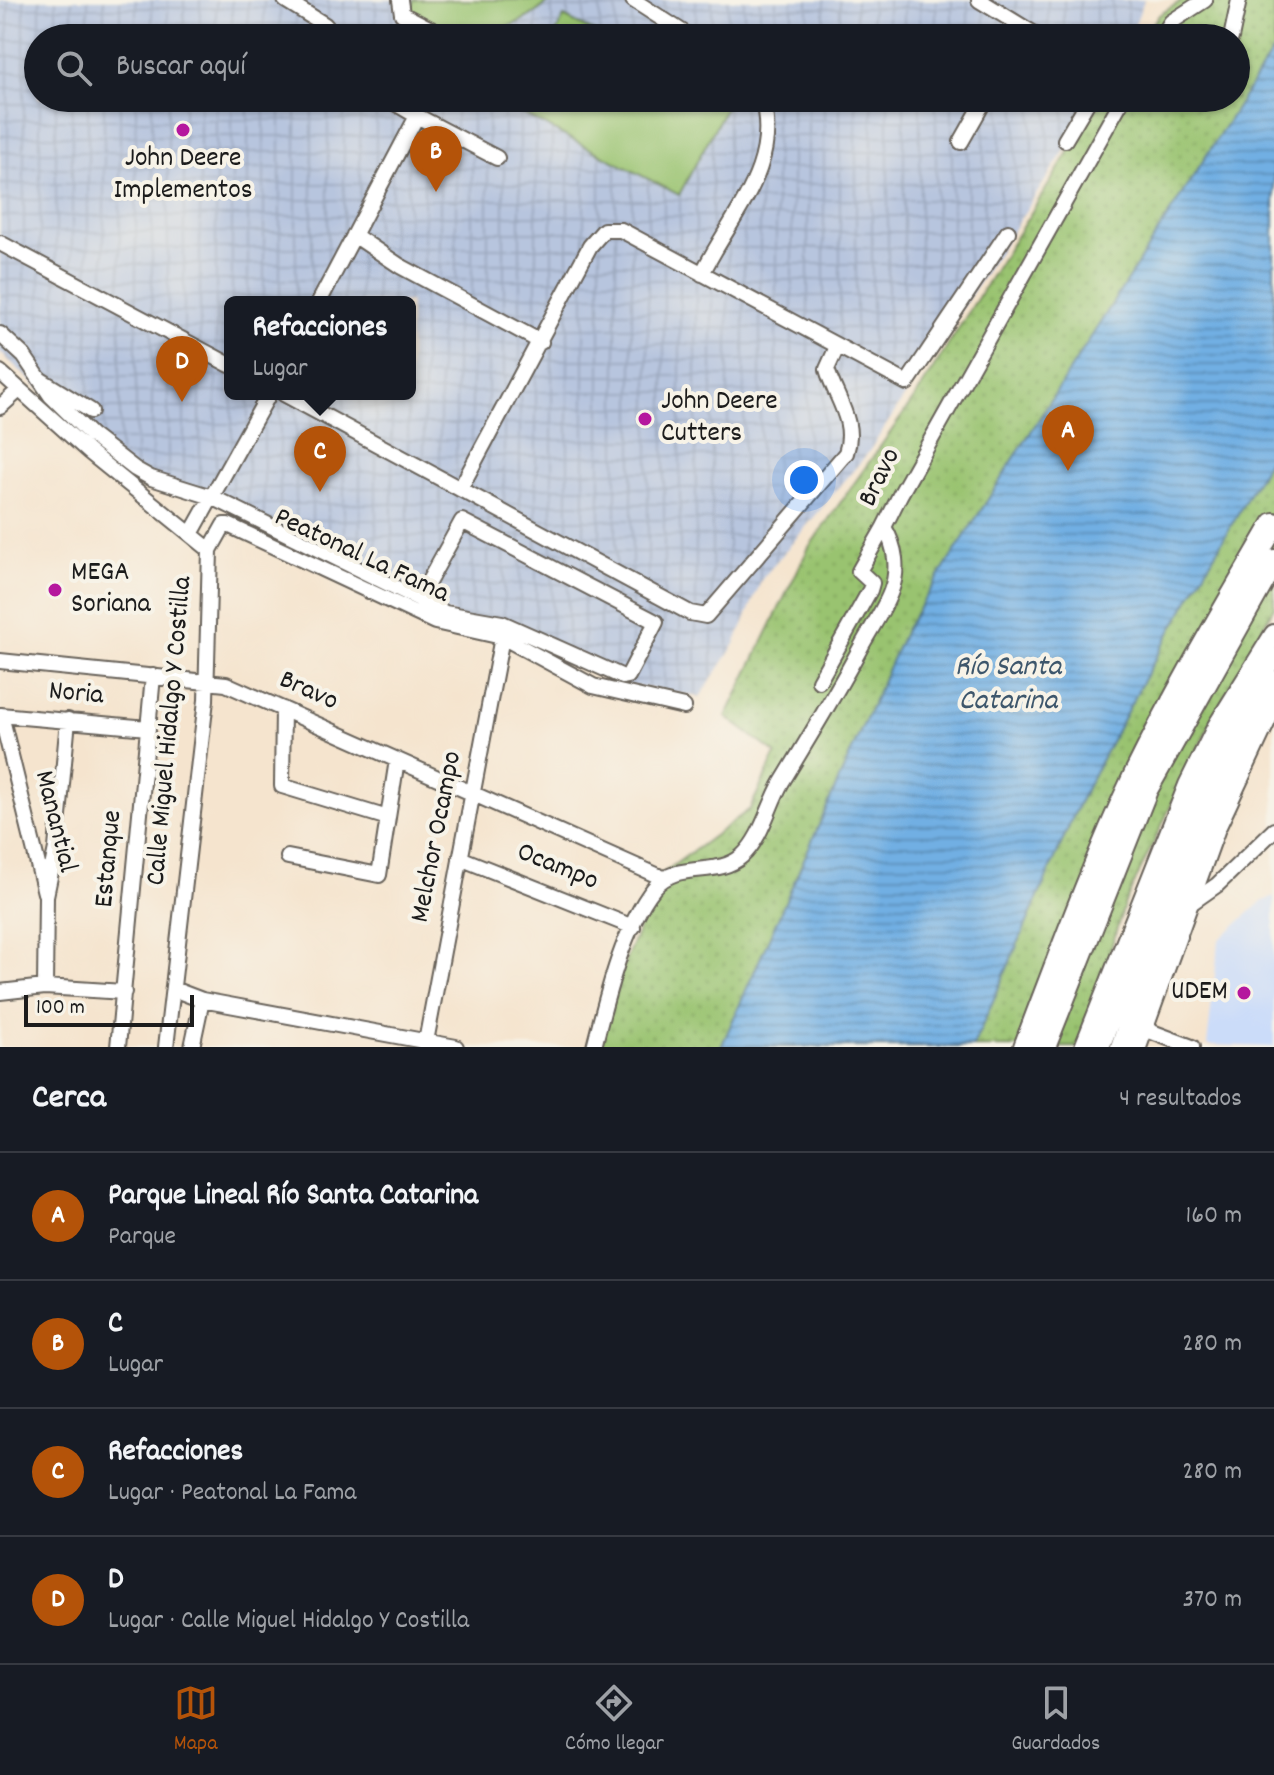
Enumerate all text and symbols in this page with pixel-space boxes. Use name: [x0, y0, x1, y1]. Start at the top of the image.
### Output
search box: [24, 24, 1250, 112]
icon: search: [52, 46, 96, 90]
text: Buscar aquí: [116, 47, 246, 90]
marker: John Deere Implementos: [174, 121, 192, 139]
pin: B: [410, 126, 462, 192]
place label: John Deere Implementos: [114, 140, 252, 212]
popup: [224, 296, 416, 400]
text: Refacciones: [252, 308, 388, 351]
pin: D: [156, 336, 208, 402]
text: Lugar: [252, 351, 308, 388]
place label: John Deere Cutters: [661, 383, 778, 455]
pin: A: [1042, 405, 1094, 471]
marker: John Deere Cutters: [636, 410, 654, 428]
pin: C: [294, 426, 346, 492]
street label: Bravo: [850, 442, 912, 514]
your location: [784, 460, 824, 500]
street label: Peatonal La Fama: [267, 499, 456, 615]
place label: MEGA Soriana: [71, 554, 151, 626]
street label: Calle Miguel Hidalgo Y Costilla: [138, 574, 205, 887]
marker: MEGA Soriana: [46, 581, 64, 599]
water label: Río Santa Catarina: [955, 647, 1063, 724]
street label: Bravo: [272, 661, 344, 723]
street label: Noria: [47, 673, 106, 717]
street label: Melchor Ocampo: [402, 748, 474, 926]
street label: Manantial: [22, 767, 86, 878]
street label: Estanque: [86, 809, 134, 909]
street label: Ocampo: [510, 834, 604, 902]
place label: UDEM: [1171, 973, 1228, 1013]
marker: UDEM: [1235, 984, 1253, 1002]
scale bar: [24, 991, 194, 1027]
text: 100 m: [36, 993, 85, 1024]
text: Cerca: [32, 1075, 106, 1124]
text: 4 resultados: [1119, 1081, 1242, 1118]
text: Parque Lineal Río Santa Catarina: [108, 1176, 478, 1219]
text: A: [51, 1198, 65, 1235]
text: 160 m: [1186, 1198, 1242, 1235]
text: Parque: [108, 1219, 176, 1256]
text: C: [108, 1304, 123, 1347]
text: B: [52, 1326, 64, 1363]
text: 280 m: [1182, 1326, 1242, 1363]
text: Lugar: [108, 1347, 163, 1384]
text: Refacciones: [108, 1432, 243, 1475]
text: C: [52, 1454, 64, 1491]
text: 280 m: [1182, 1454, 1242, 1491]
text: Lugar · Peatonal La Fama: [108, 1475, 357, 1512]
text: D: [108, 1560, 123, 1603]
text: D: [51, 1582, 65, 1619]
text: 370 m: [1183, 1582, 1242, 1619]
text: Lugar · Calle Miguel Hidalgo Y Costilla: [108, 1603, 469, 1640]
tab: Mapa: [174, 1681, 218, 1760]
tab: Cómo llegar: [565, 1681, 664, 1760]
tab: Guardados: [1011, 1681, 1100, 1760]

